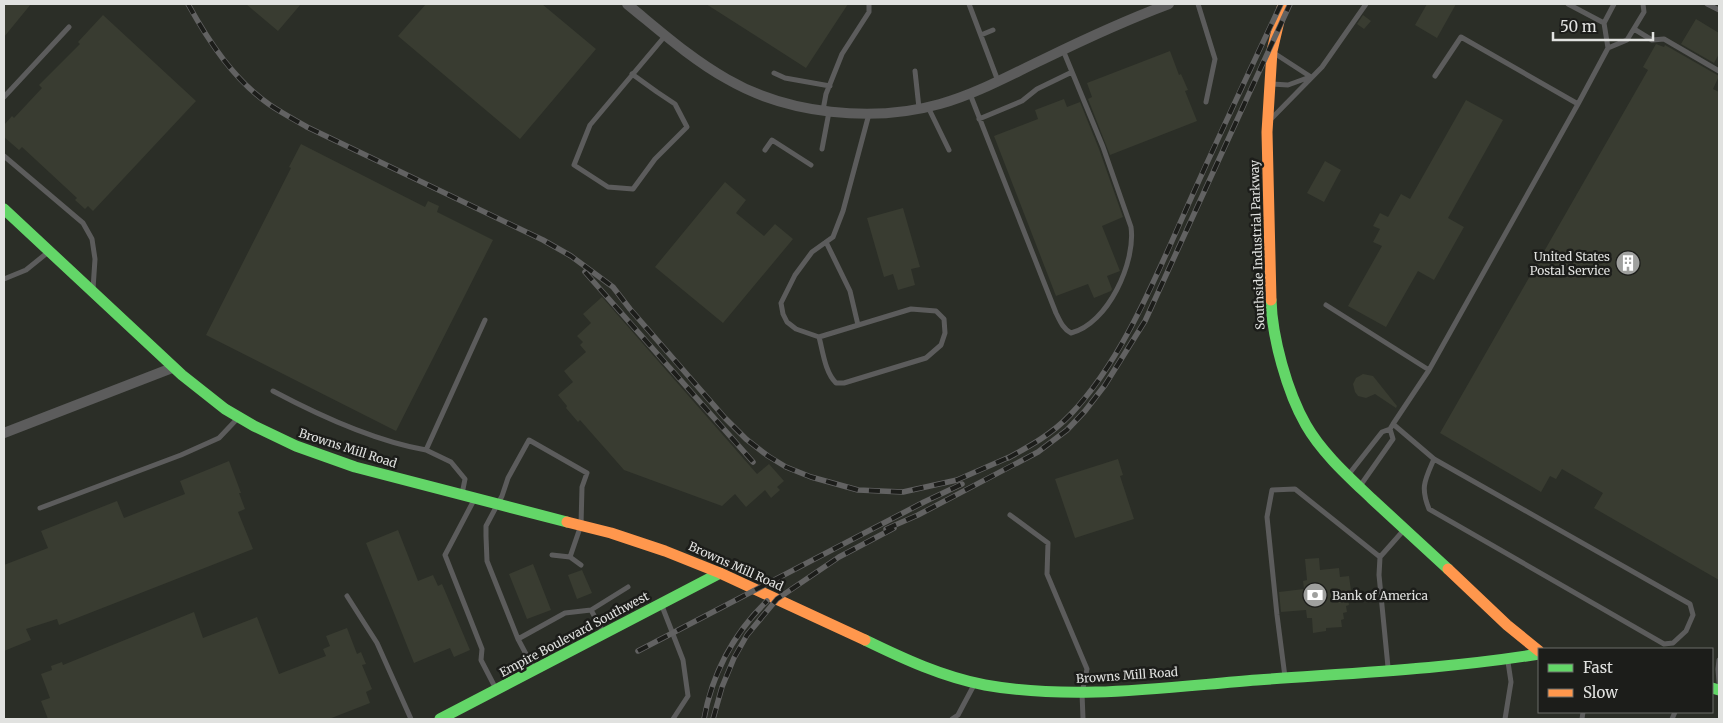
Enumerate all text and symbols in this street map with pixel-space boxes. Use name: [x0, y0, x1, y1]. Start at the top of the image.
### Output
scale bar: [1553, 10, 1653, 42]
text: 50 m: [1560, 17, 1597, 36]
street label: Southside Industrial Parkway: [1247, 160, 1267, 330]
place label: United States Postal Service: [1530, 249, 1610, 278]
building icon: United States Postal Service: [1615, 250, 1641, 276]
street label: Browns Mill Road: [297, 425, 399, 471]
street label: Browns Mill Road: [686, 538, 786, 594]
bank icon: Bank of America: [1302, 582, 1328, 608]
street label: Empire Boulevard Southwest: [497, 588, 651, 680]
place label: Bank of America: [1332, 588, 1428, 603]
legend: [1538, 648, 1713, 713]
text: Fast: [1583, 658, 1613, 677]
street label: Browns Mill Road: [1075, 664, 1179, 686]
text: Slow: [1583, 683, 1618, 702]

